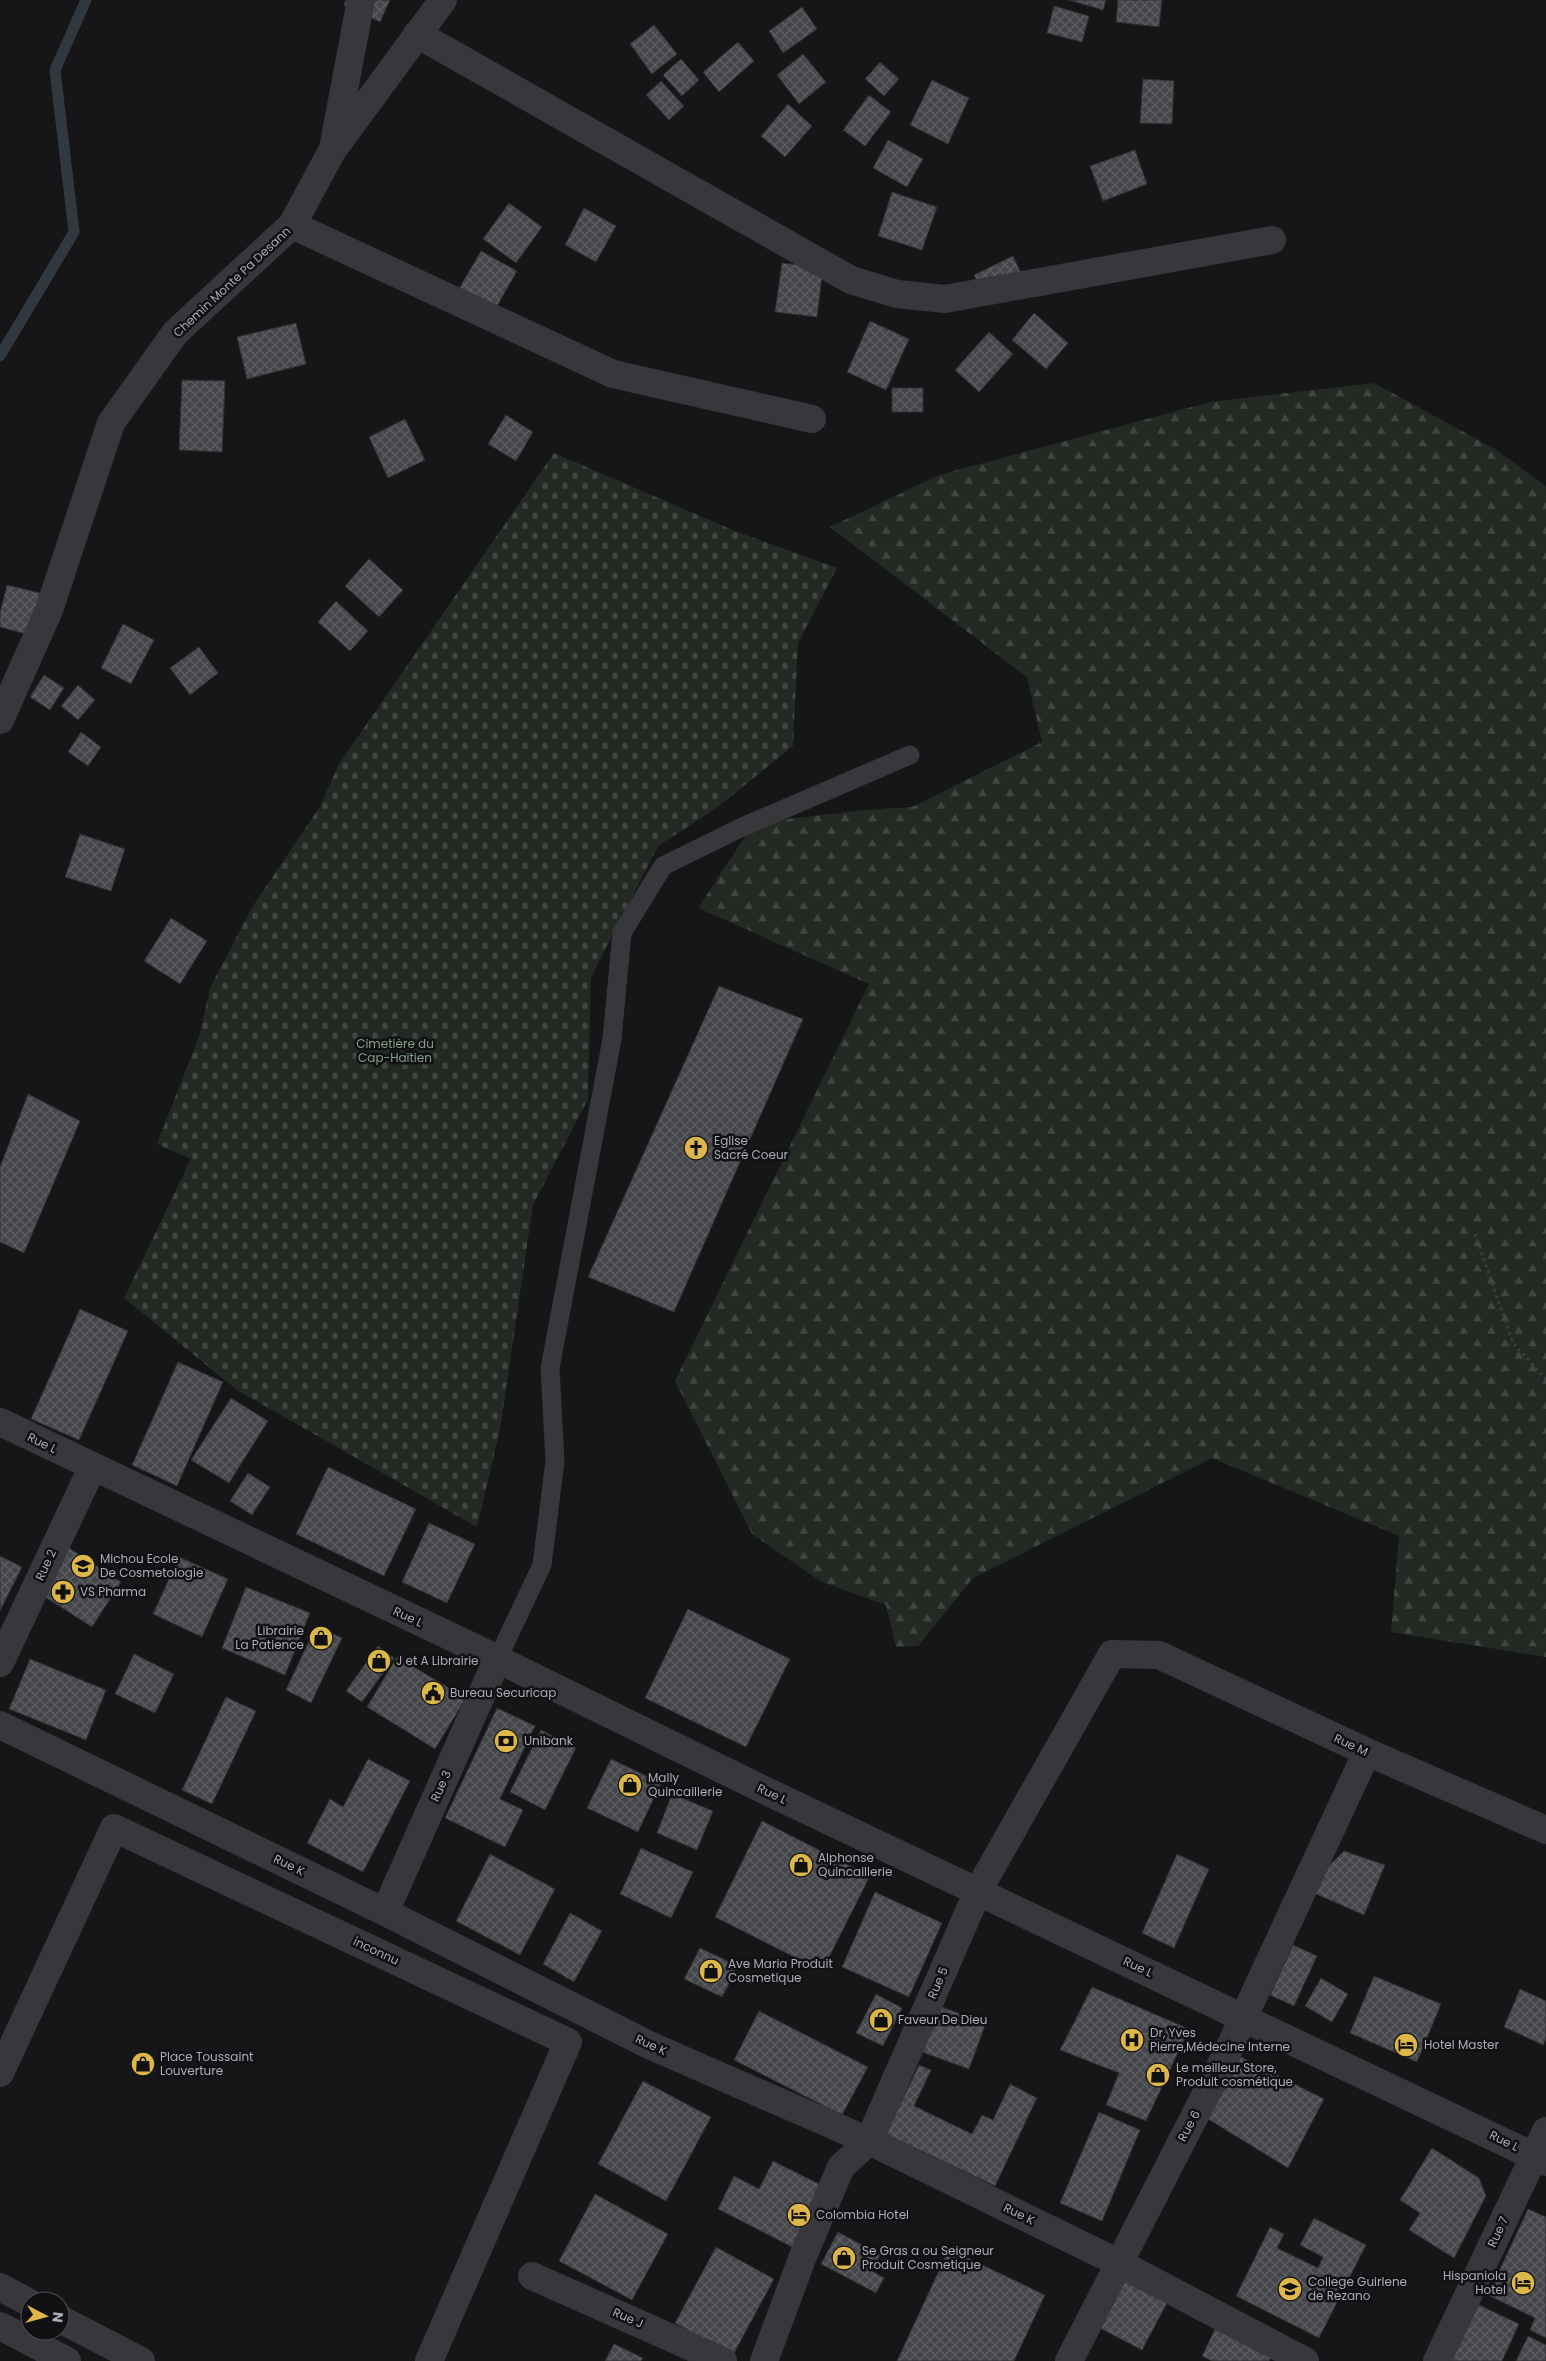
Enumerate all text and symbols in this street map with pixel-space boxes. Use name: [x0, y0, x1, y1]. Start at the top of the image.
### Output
street label: Chemin Monte Pa Desann: [169, 222, 294, 341]
park label: Cimetière du Cap-Haïtien: [356, 1035, 434, 1066]
place label: Eglise Sacré Coeur: [714, 1132, 789, 1163]
church icon: Eglise Sacré Coeur: [683, 1135, 709, 1161]
street label: Rue L: [25, 1428, 60, 1457]
street label: Rue 2: [31, 1546, 60, 1583]
place label: Michou Ecole De Cosmetologie: [100, 1550, 203, 1581]
school or university icon: Michou Ecole De Cosmetologie: [70, 1553, 96, 1579]
pharmacy icon: VS Pharma: [50, 1579, 76, 1605]
place label: VS Pharma: [80, 1583, 146, 1600]
street label: Rue L: [391, 1602, 426, 1631]
place label: Librairie La Patience: [235, 1622, 304, 1653]
shop icon: Librairie La Patience: [308, 1625, 334, 1651]
shop icon: J et A Librairie: [366, 1648, 392, 1674]
place label: J et A Librairie: [396, 1652, 479, 1669]
public building icon: Bureau Securicap: [420, 1680, 446, 1706]
place label: Bureau Securicap: [450, 1684, 556, 1701]
bank icon: Unibank: [493, 1728, 519, 1754]
street label: Rue M: [1331, 1729, 1371, 1760]
place label: Unibank: [524, 1732, 574, 1749]
street label: Rue 3: [426, 1767, 455, 1804]
place label: Mally Quincaillerie: [648, 1769, 722, 1800]
shop icon: Mally Quincaillerie: [617, 1772, 643, 1798]
street label: Rue L: [755, 1779, 790, 1808]
place label: Alphonse Quincaillerie: [818, 1849, 892, 1880]
street label: Rue K: [271, 1850, 308, 1879]
shop icon: Alphonse Quincaillerie: [788, 1852, 814, 1878]
street label: inconnu: [351, 1933, 402, 1969]
street label: Rue L: [1121, 1952, 1156, 1981]
place label: Ave Maria Produit Cosmetique: [728, 1955, 833, 1986]
shop icon: Ave Maria Produit Cosmetique: [698, 1958, 724, 1984]
street label: Rue 5: [923, 1964, 952, 2001]
shop icon: Faveur De Dieu: [868, 2007, 894, 2033]
place label: Faveur De Dieu: [898, 2011, 987, 2028]
place label: Dr, Yves Pierre,Médecine Interne: [1150, 2024, 1290, 2055]
hospital icon: Dr, Yves Pierre,Médecine Interne: [1119, 2027, 1145, 2053]
street label: Rue K: [633, 2030, 670, 2059]
hotel icon: Hotel Master: [1393, 2032, 1419, 2058]
place label: Hotel Master: [1424, 2036, 1499, 2053]
place label: Place Toussaint Louverture: [160, 2048, 253, 2079]
shop icon: Place Toussaint Louverture: [130, 2051, 156, 2077]
place label: Le meilleur Store, Produit cosmétique: [1176, 2059, 1293, 2090]
shop icon: Le meilleur Store, Produit cosmétique: [1145, 2062, 1171, 2088]
street label: Rue 6: [1173, 2107, 1204, 2144]
street label: Rue L: [1487, 2126, 1522, 2155]
street label: Rue K: [1001, 2199, 1038, 2228]
hotel icon: Colombia Hotel: [786, 2202, 812, 2228]
place label: Colombia Hotel: [816, 2206, 909, 2223]
street label: Rue 7: [1483, 2213, 1512, 2250]
place label: Se Gras a ou Seigneur Produit Cosmetique: [862, 2242, 994, 2273]
shop icon: Se Gras a ou Seigneur Produit Cosmetique: [831, 2245, 857, 2271]
place label: Hispaniola Hotel: [1443, 2267, 1506, 2298]
hotel icon: Hispaniola Hotel: [1510, 2270, 1536, 2296]
place label: College Guirlene de Rezano: [1308, 2273, 1407, 2304]
school or university icon: College Guirlene de Rezano: [1277, 2276, 1303, 2302]
north arrow: [20, 2291, 70, 2341]
street label: Rue J: [610, 2303, 646, 2332]
text: N: [47, 2311, 68, 2324]

